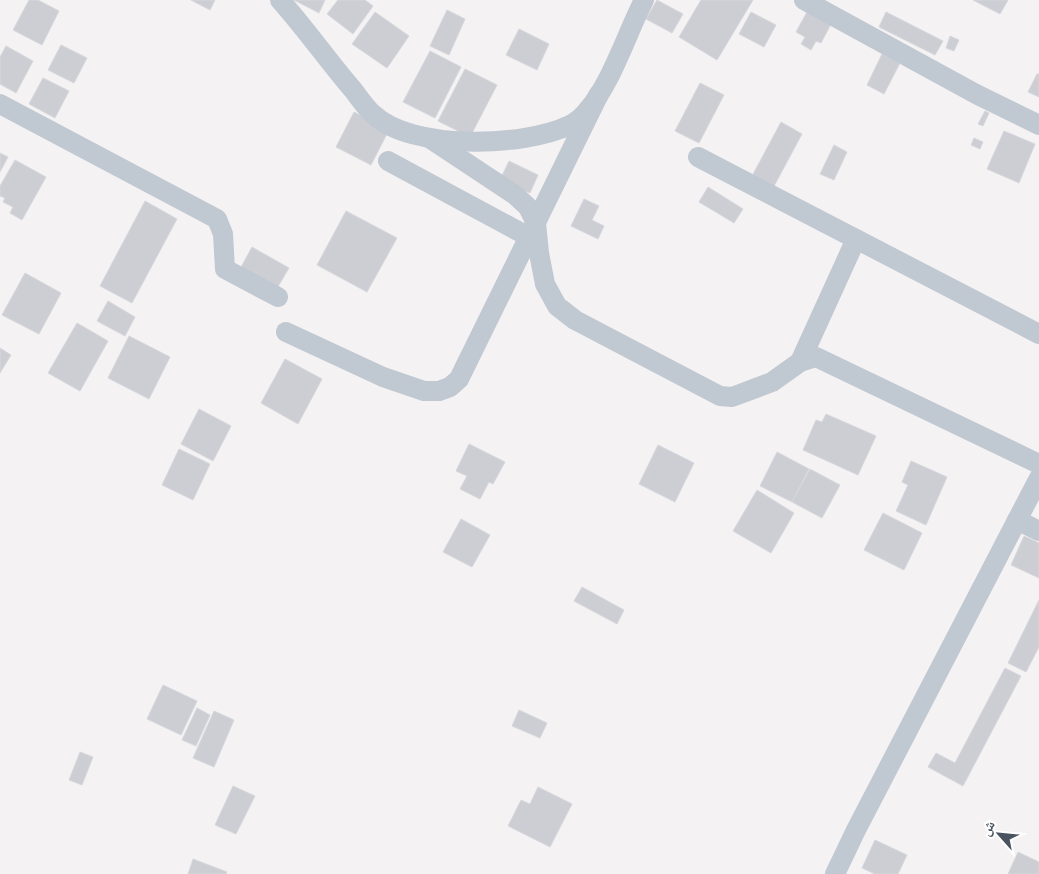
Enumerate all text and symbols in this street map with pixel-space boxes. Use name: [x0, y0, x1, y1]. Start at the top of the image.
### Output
north arrow: [974, 809, 1024, 859]
text: ش: [976, 817, 999, 839]

